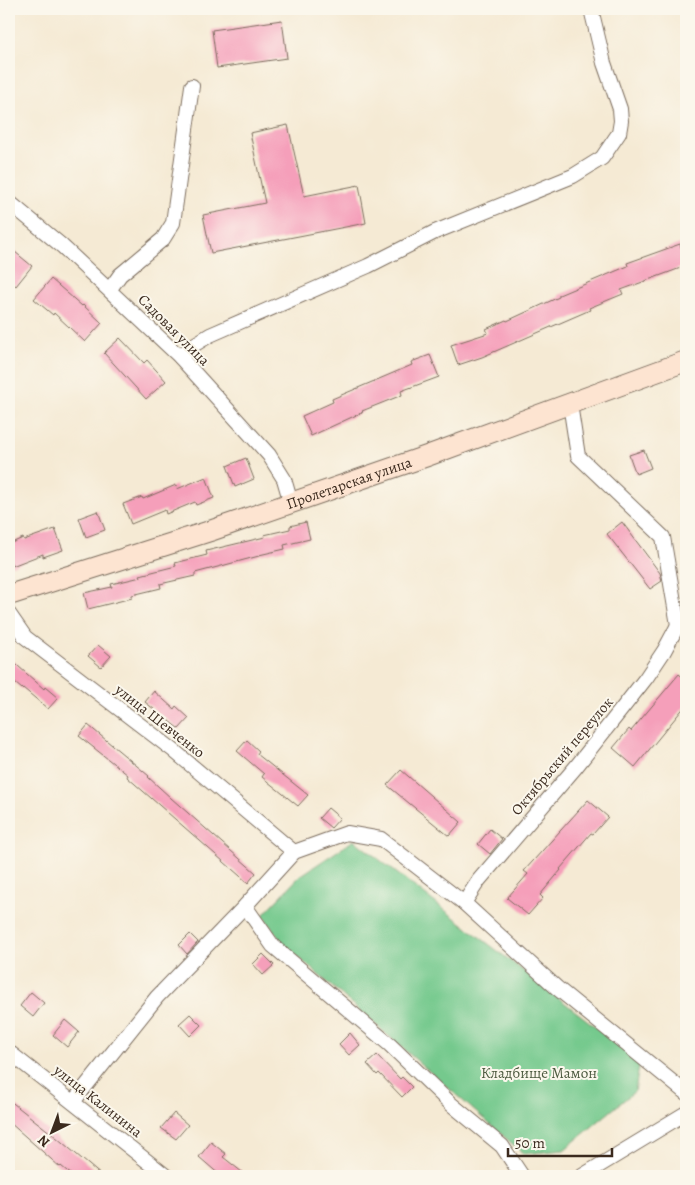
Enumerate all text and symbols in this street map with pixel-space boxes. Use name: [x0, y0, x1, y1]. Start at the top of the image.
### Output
street label: Садовая улица: [134, 290, 214, 370]
street label: Пролетарская улица: [284, 452, 414, 514]
street label: улица Шевченко: [110, 679, 209, 762]
street label: Октябрьский переулок: [506, 692, 618, 819]
street label: улица Калинина: [49, 1060, 146, 1142]
park label: Кладбище Мамон: [481, 1063, 597, 1083]
north arrow: [28, 1108, 78, 1158]
scale bar: [508, 1125, 611, 1157]
text: N: [33, 1131, 54, 1152]
text: 50 m: [515, 1133, 545, 1153]

